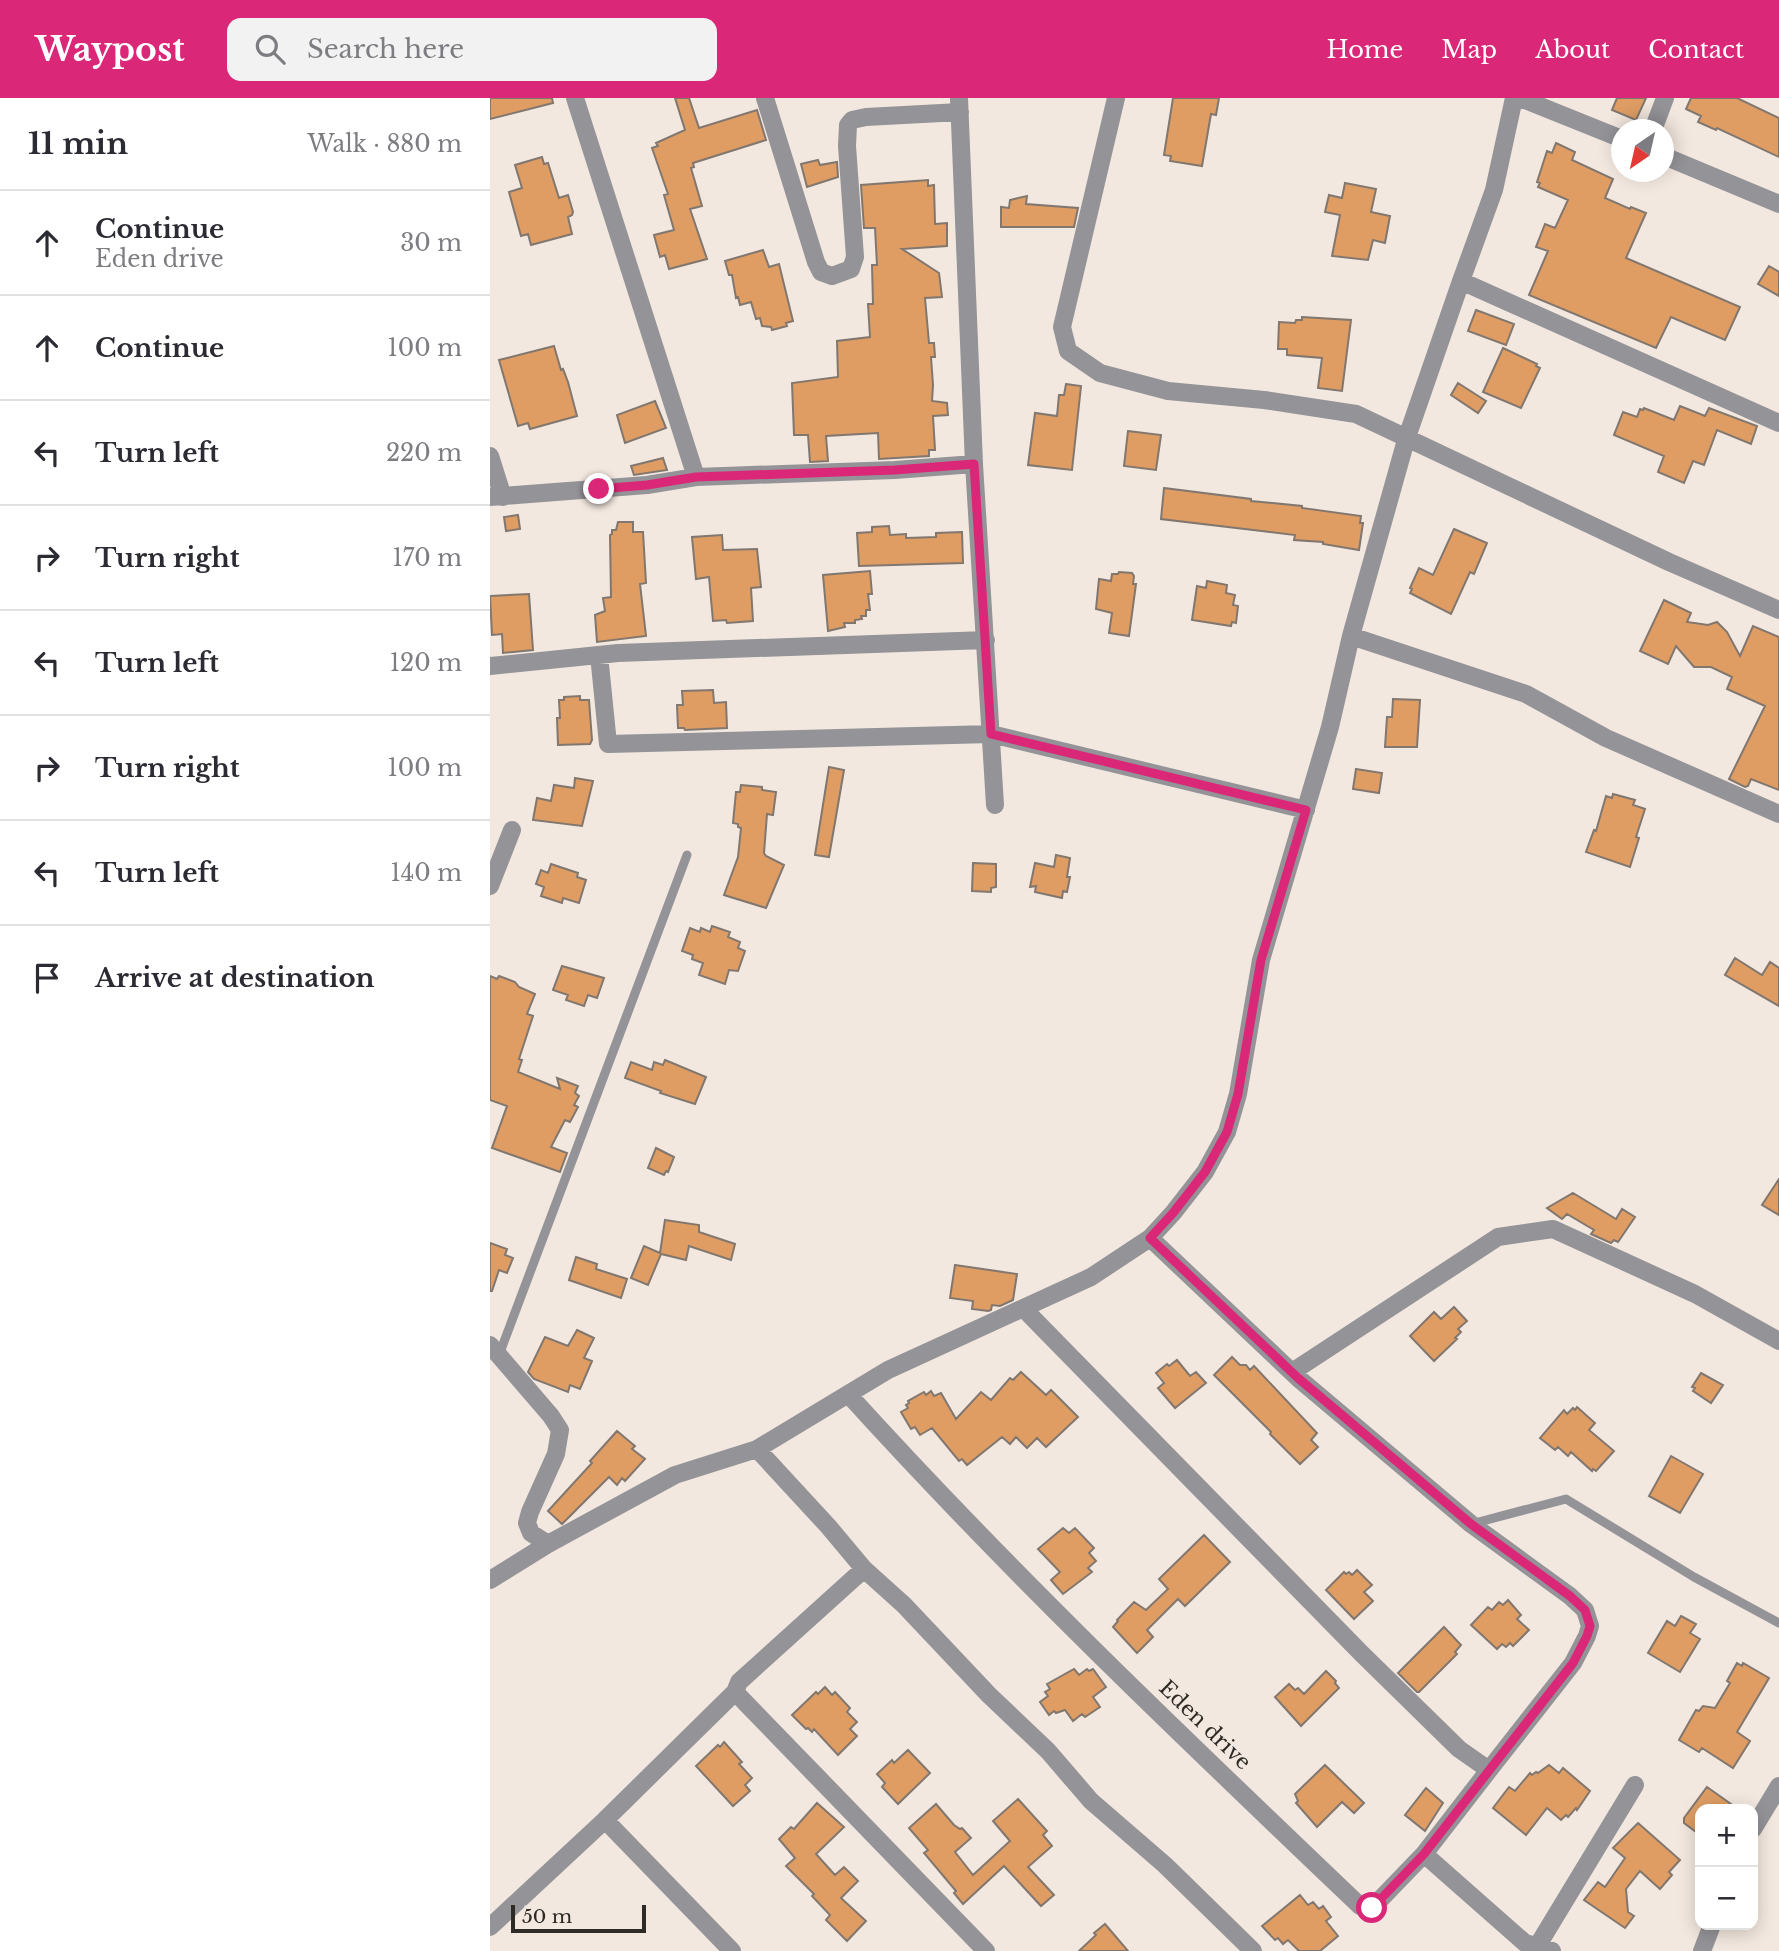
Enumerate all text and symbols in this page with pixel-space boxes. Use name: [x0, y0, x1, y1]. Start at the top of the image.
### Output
search box: [227, 18, 717, 81]
text: Waypost: [35, 29, 185, 70]
icon: search: [251, 30, 289, 68]
text: Search here: [307, 33, 464, 65]
text: Home: [1327, 35, 1403, 64]
text: Map: [1441, 35, 1497, 64]
text: About: [1535, 35, 1610, 64]
text: Contact: [1648, 35, 1744, 64]
north arrow: [1611, 119, 1674, 182]
text: 11 min: [28, 125, 128, 162]
text: Walk · 880 m: [308, 130, 462, 158]
text: Continue: [95, 213, 224, 245]
icon: ahead: [28, 224, 66, 262]
text: 30 m: [400, 229, 462, 257]
text: Eden drive: [95, 245, 224, 273]
icon: ahead: [28, 329, 66, 367]
text: Continue: [95, 332, 224, 364]
text: 100 m: [388, 334, 462, 362]
icon: left: [28, 434, 66, 472]
text: Turn left: [95, 437, 219, 469]
text: 220 m: [386, 439, 462, 467]
route end: [583, 473, 614, 504]
icon: right: [28, 539, 66, 577]
text: Turn right: [95, 542, 240, 574]
text: 170 m: [392, 544, 462, 572]
icon: left: [28, 644, 66, 682]
text: Turn left: [95, 647, 219, 679]
text: 120 m: [390, 649, 462, 677]
icon: right: [28, 749, 66, 787]
text: Turn right: [95, 752, 240, 784]
text: 100 m: [388, 754, 462, 782]
icon: left: [28, 854, 66, 892]
text: Turn left: [95, 857, 219, 889]
text: 140 m: [391, 859, 462, 887]
icon: arrive: [28, 959, 66, 997]
text: Arrive at destination: [95, 962, 375, 994]
street label: Eden drive: [1154, 1675, 1256, 1775]
map controls: [1695, 1804, 1758, 1930]
button: +: [1695, 1804, 1758, 1867]
button: −: [1695, 1867, 1758, 1930]
route start: [1356, 1892, 1387, 1923]
scale bar: [511, 1902, 646, 1934]
text: 50 m: [522, 1905, 572, 1928]

